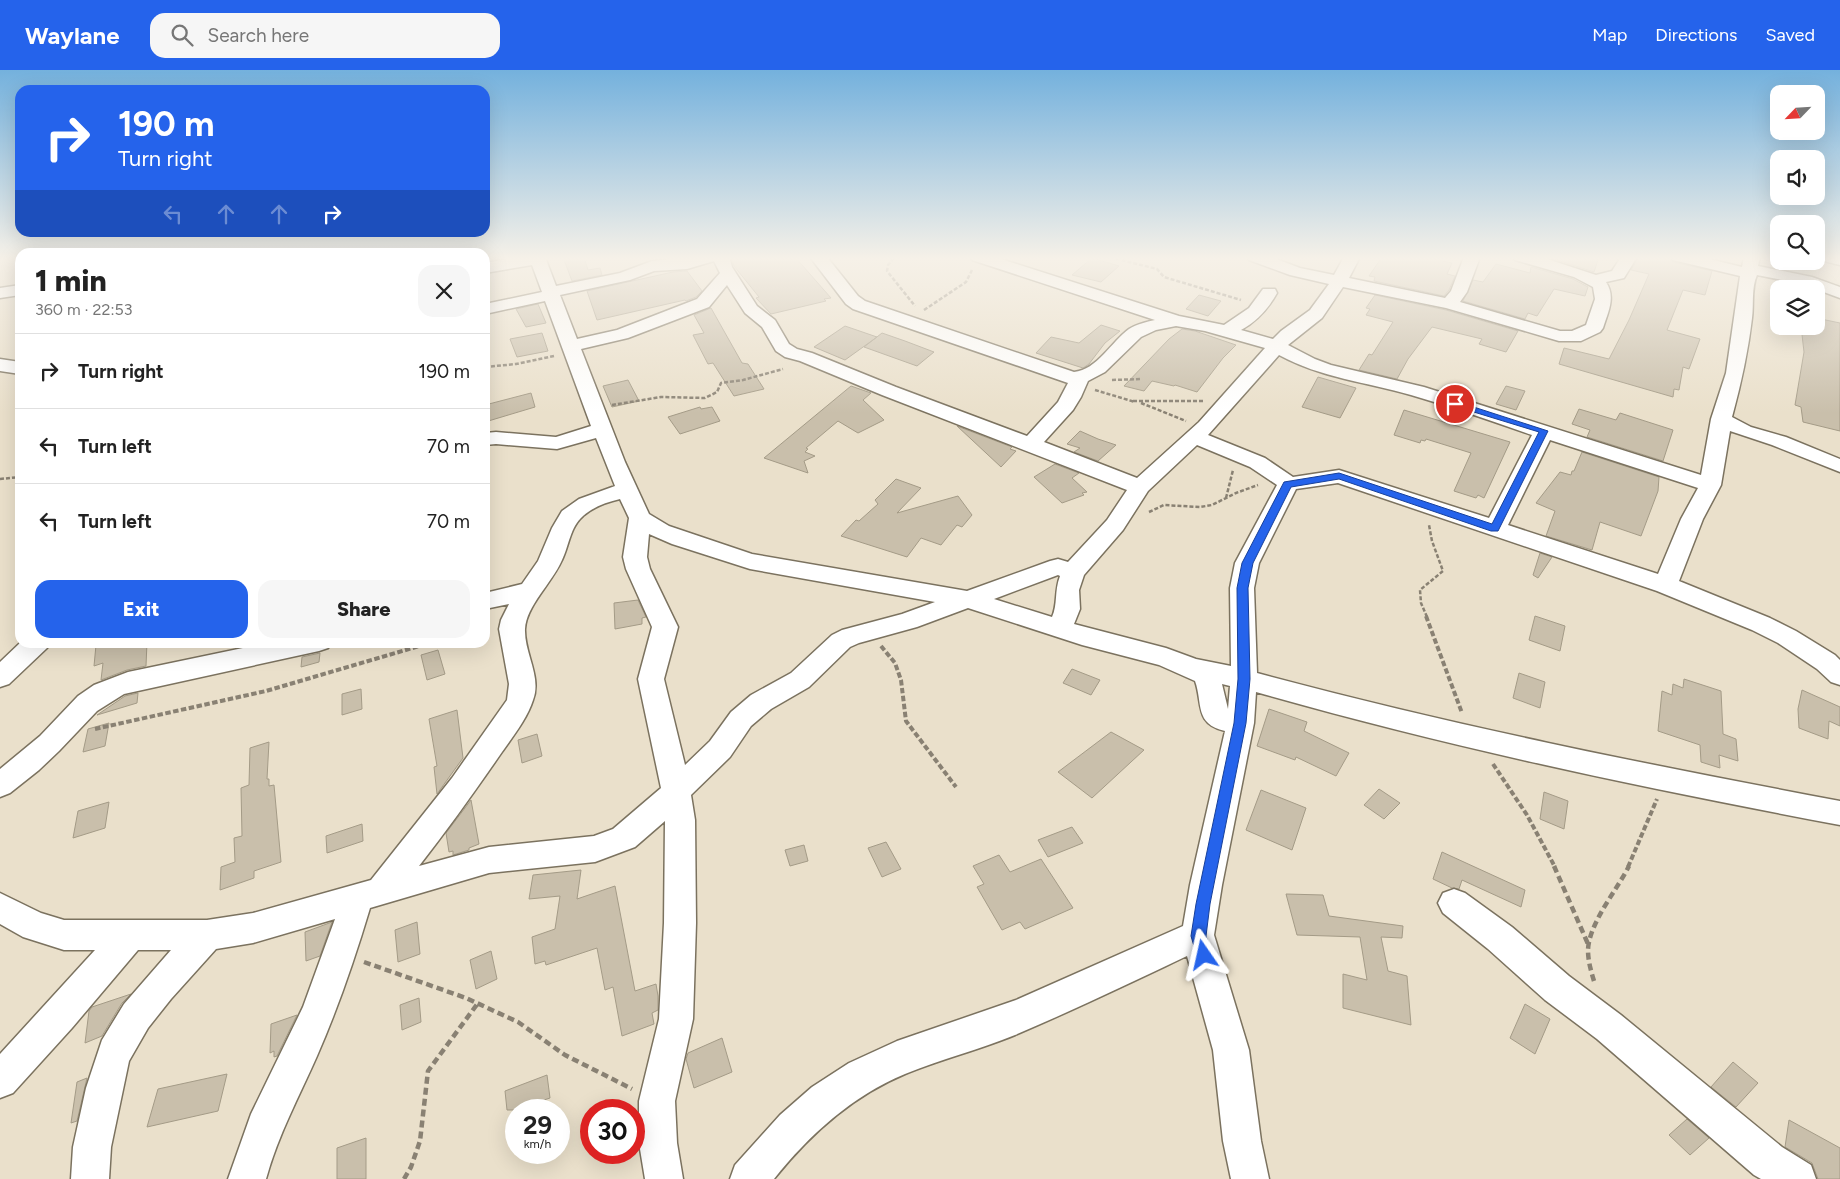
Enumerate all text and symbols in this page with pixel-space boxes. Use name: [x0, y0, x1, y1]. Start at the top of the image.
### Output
search box: [150, 13, 500, 58]
text: Waylane: [25, 21, 120, 50]
icon: search: [168, 21, 196, 49]
text: Search here: [208, 24, 309, 47]
text: Map: [1592, 24, 1627, 46]
text: Directions: [1655, 24, 1737, 46]
text: Saved: [1765, 24, 1815, 46]
north arrow: [1770, 85, 1825, 140]
map controls: [1770, 85, 1825, 335]
text: 190 m: [118, 103, 215, 145]
icon: right: [35, 105, 100, 170]
text: Turn right: [118, 145, 213, 172]
button: sound: [1770, 150, 1825, 205]
icon: left: [159, 200, 187, 228]
icon: ahead: [212, 200, 240, 228]
icon: ahead: [265, 200, 293, 228]
icon: right: [318, 200, 346, 228]
button: search: [1770, 215, 1825, 270]
text: 1 min: [35, 262, 107, 299]
button: close: [418, 265, 470, 317]
button: layers: [1770, 280, 1825, 335]
text: 360 m · 22:53: [35, 300, 132, 319]
icon: right: [35, 357, 63, 385]
text: Turn right: [78, 360, 164, 383]
text: 190 m: [418, 360, 470, 383]
pin: [1434, 383, 1476, 425]
icon: arrive: [1441, 390, 1469, 418]
icon: left: [35, 432, 63, 460]
text: Turn left: [78, 435, 152, 458]
text: 70 m: [427, 435, 470, 458]
icon: left: [35, 507, 63, 535]
text: Turn left: [78, 510, 152, 533]
text: 70 m: [427, 510, 470, 533]
button: Exit: [35, 580, 248, 638]
button: Share: [258, 580, 470, 638]
position arrow: [1177, 928, 1229, 980]
speed limit sign: 30: [580, 1099, 645, 1164]
text: 29: [523, 1110, 552, 1140]
text: km/h: [524, 1137, 551, 1151]

